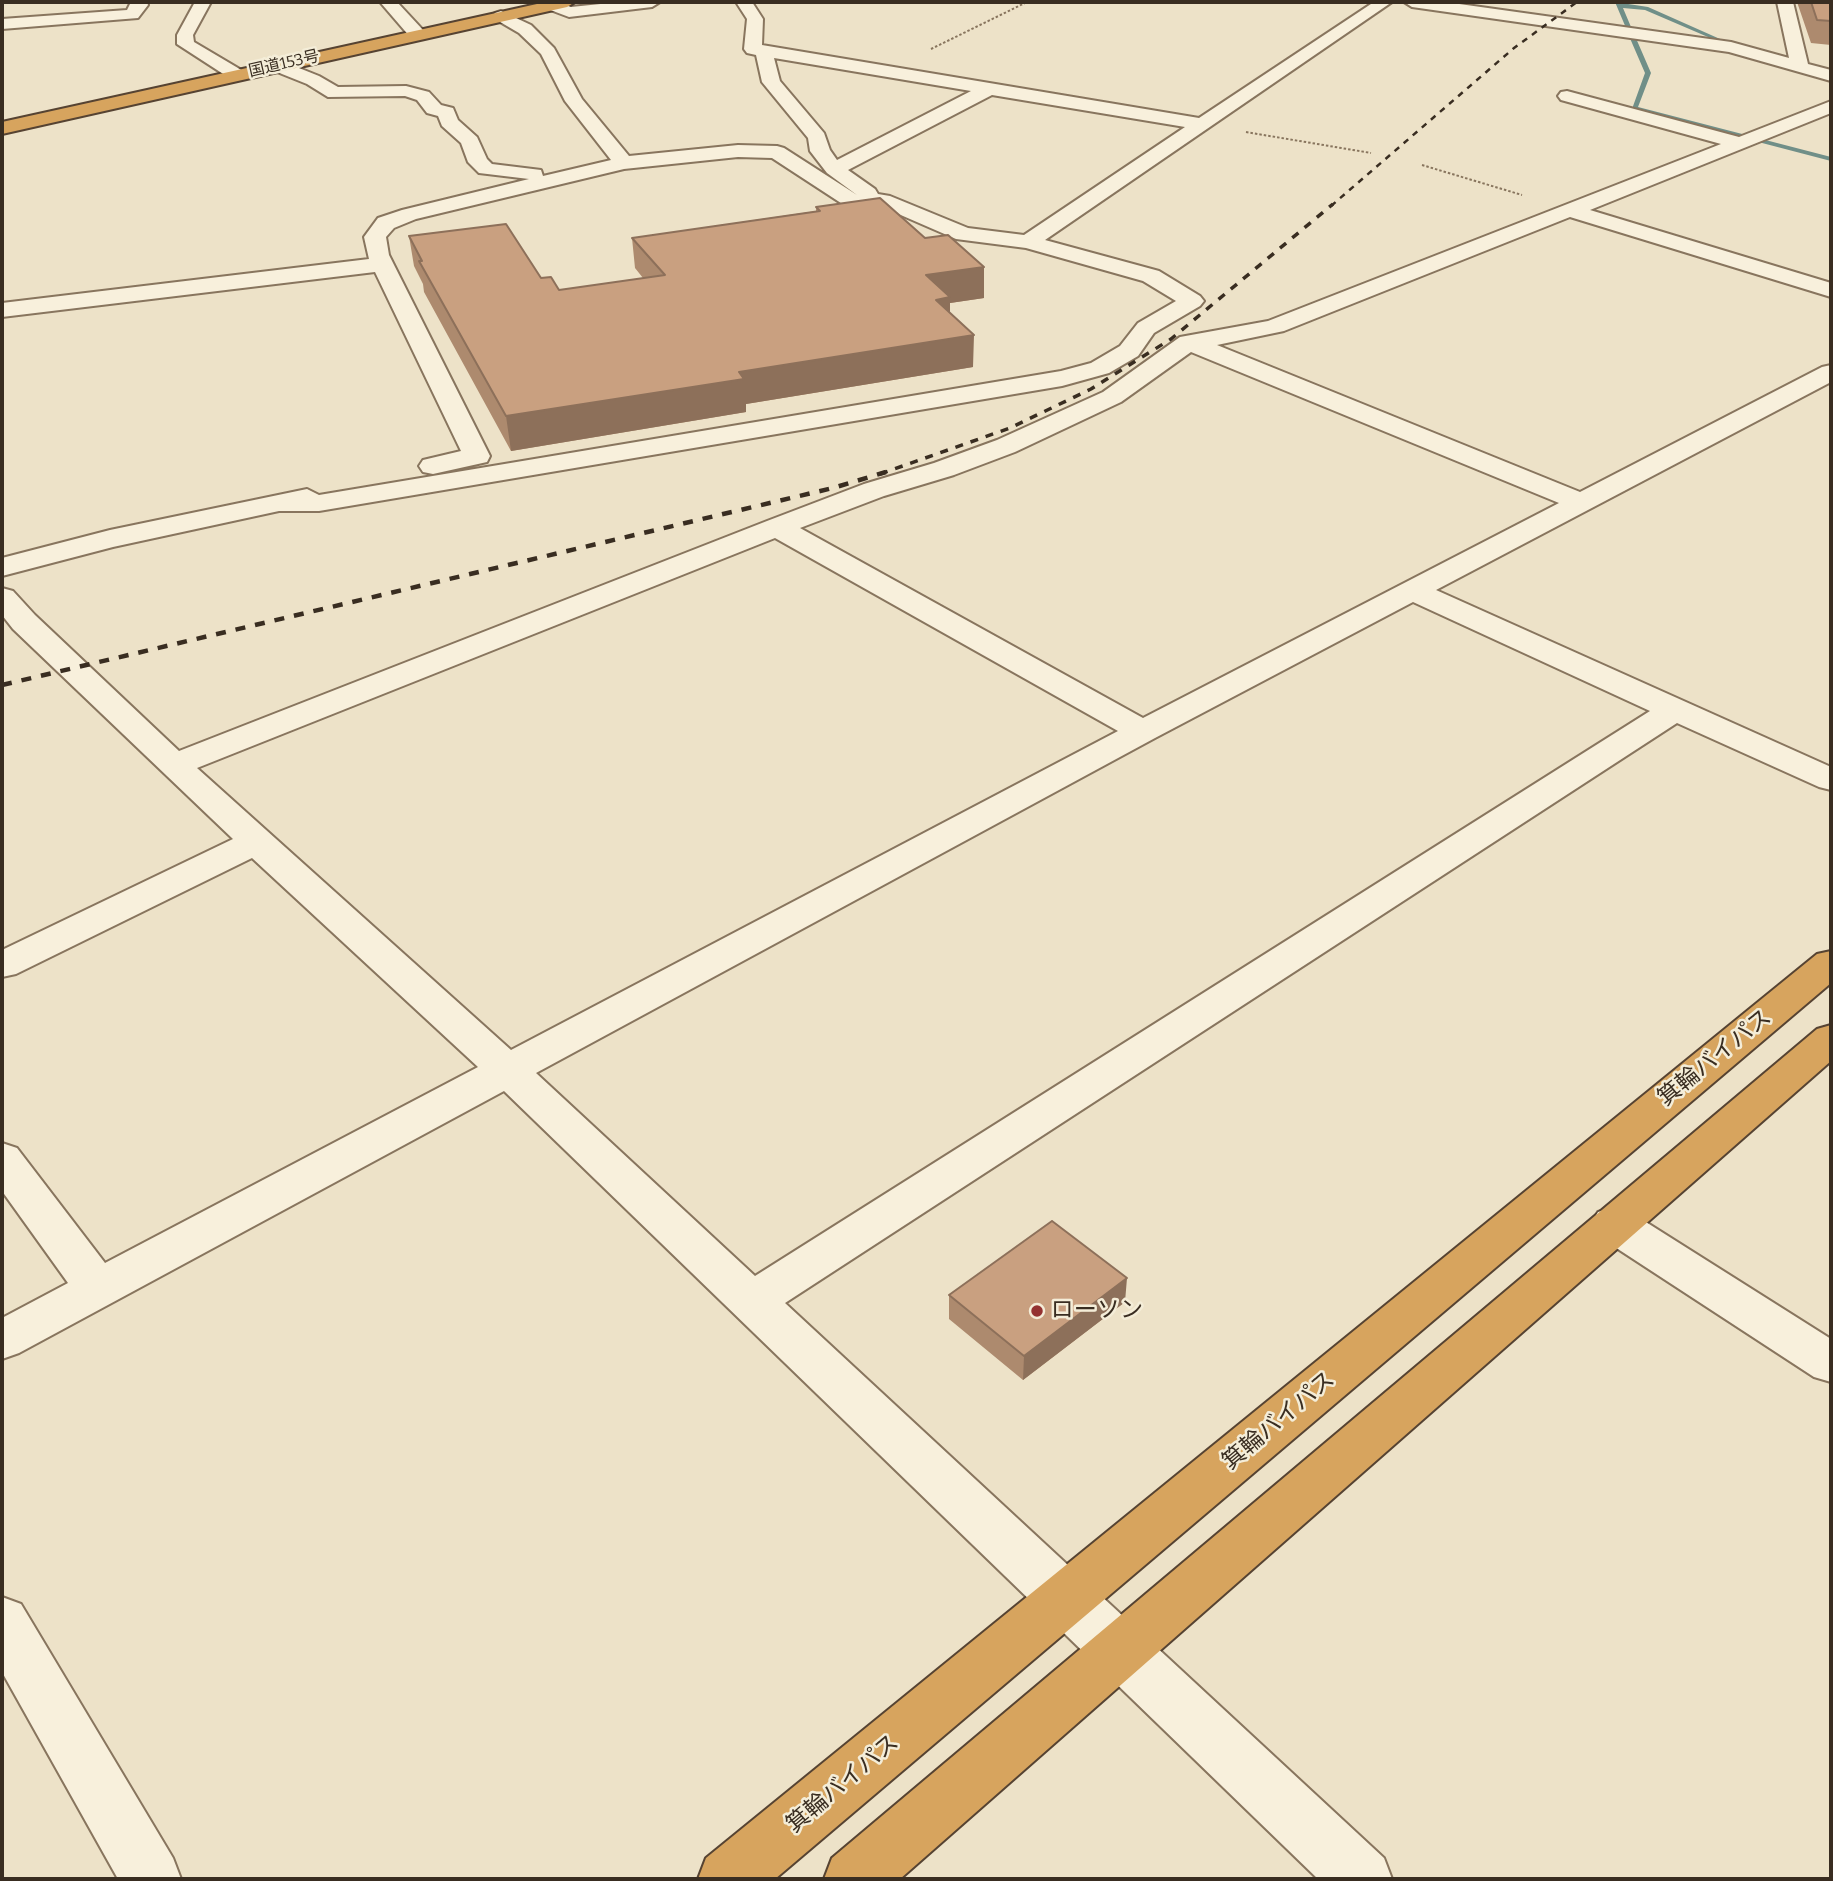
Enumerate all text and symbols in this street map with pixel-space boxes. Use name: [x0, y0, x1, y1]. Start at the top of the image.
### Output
street label: 国道153号: [247, 47, 321, 81]
street label: 箕輪バイパス: [1653, 1004, 1777, 1112]
place label: ローソン: [1051, 1297, 1143, 1325]
marker: ローソン: [1029, 1303, 1045, 1319]
street label: 箕輪バイパス: [1217, 1366, 1341, 1476]
street label: 箕輪バイパス: [781, 1729, 905, 1839]

